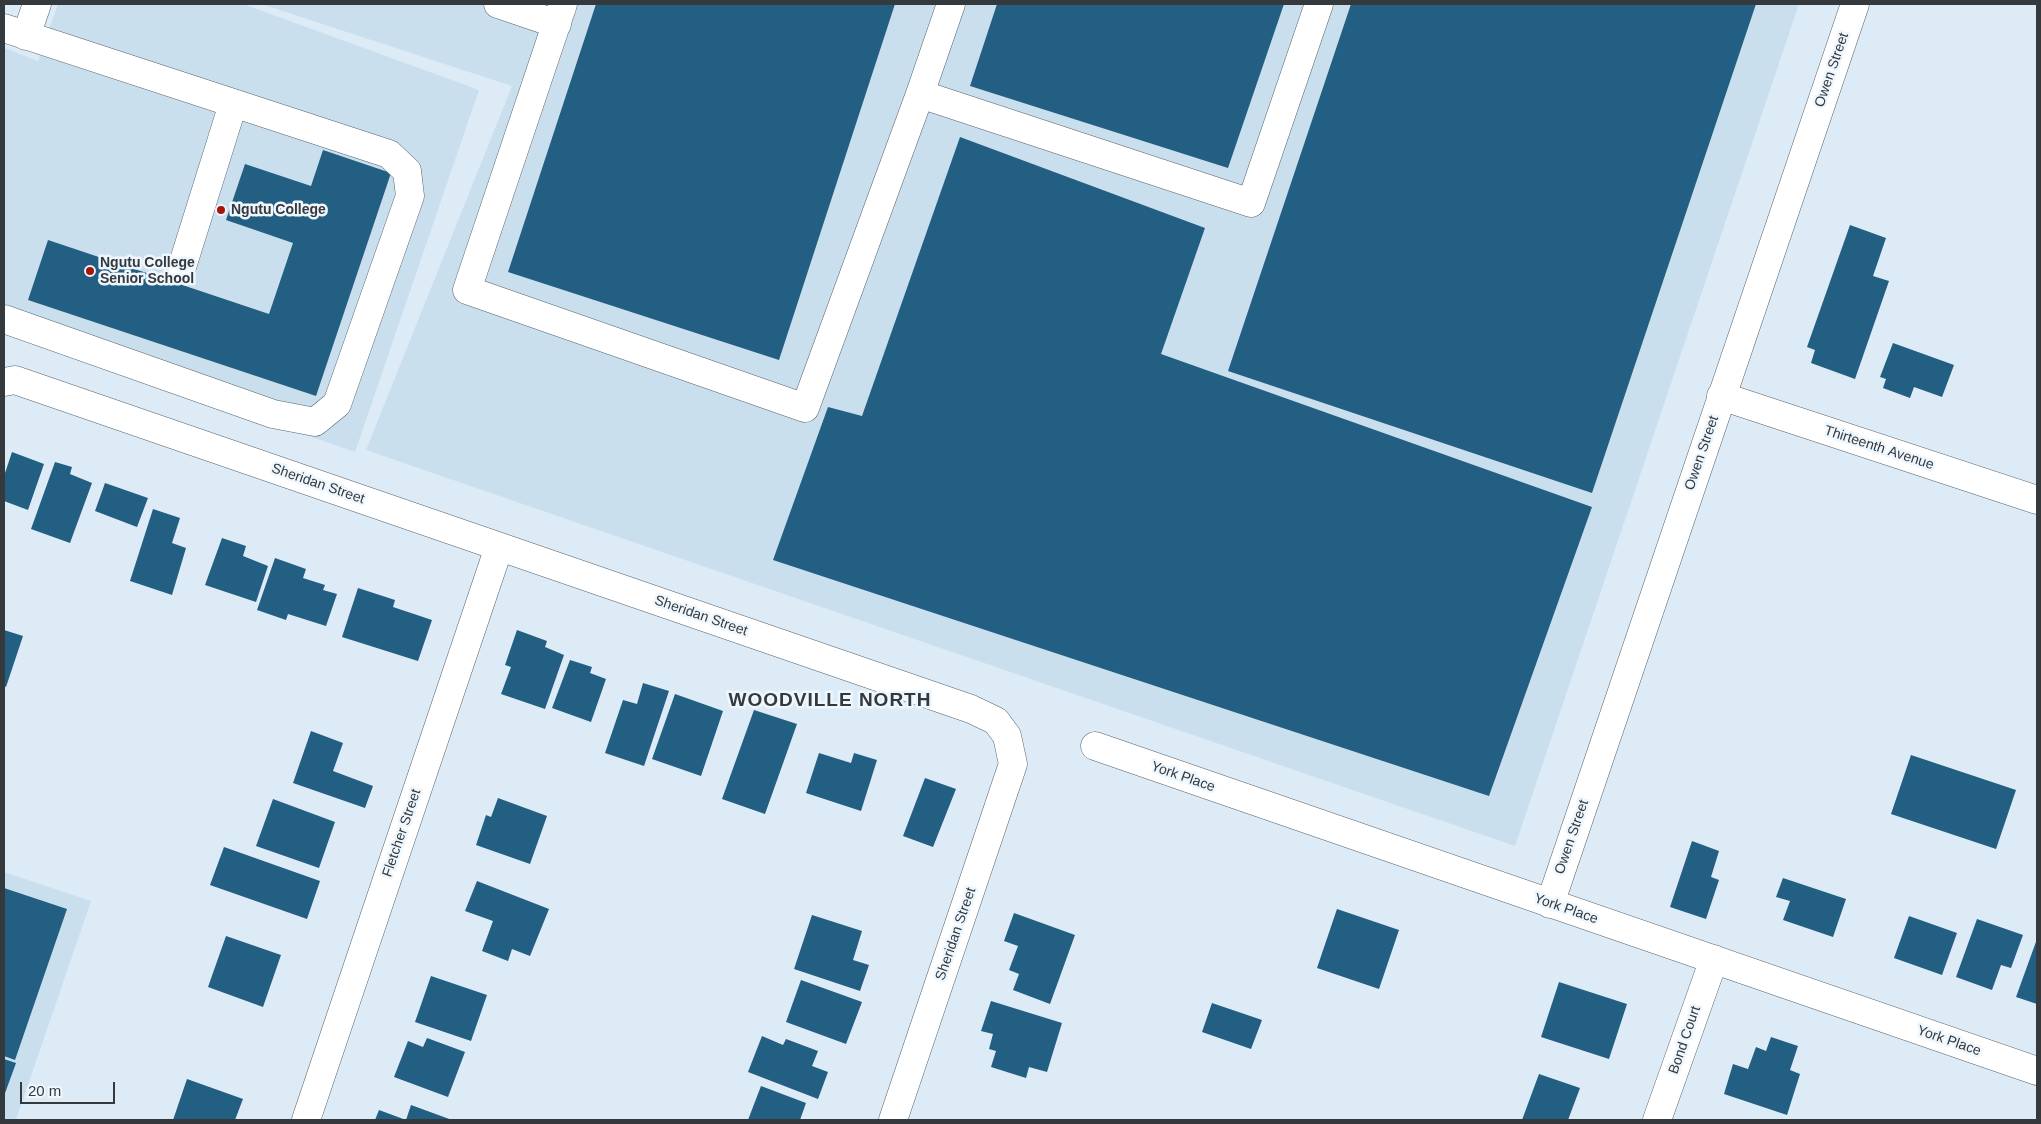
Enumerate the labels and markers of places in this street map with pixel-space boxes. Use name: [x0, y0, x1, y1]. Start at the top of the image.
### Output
place label: Ngutu College: [231, 202, 326, 218]
marker: Ngutu College: [215, 204, 227, 216]
place label: Ngutu College Senior School: [100, 255, 195, 288]
marker: Ngutu College Senior School: [84, 265, 96, 277]

